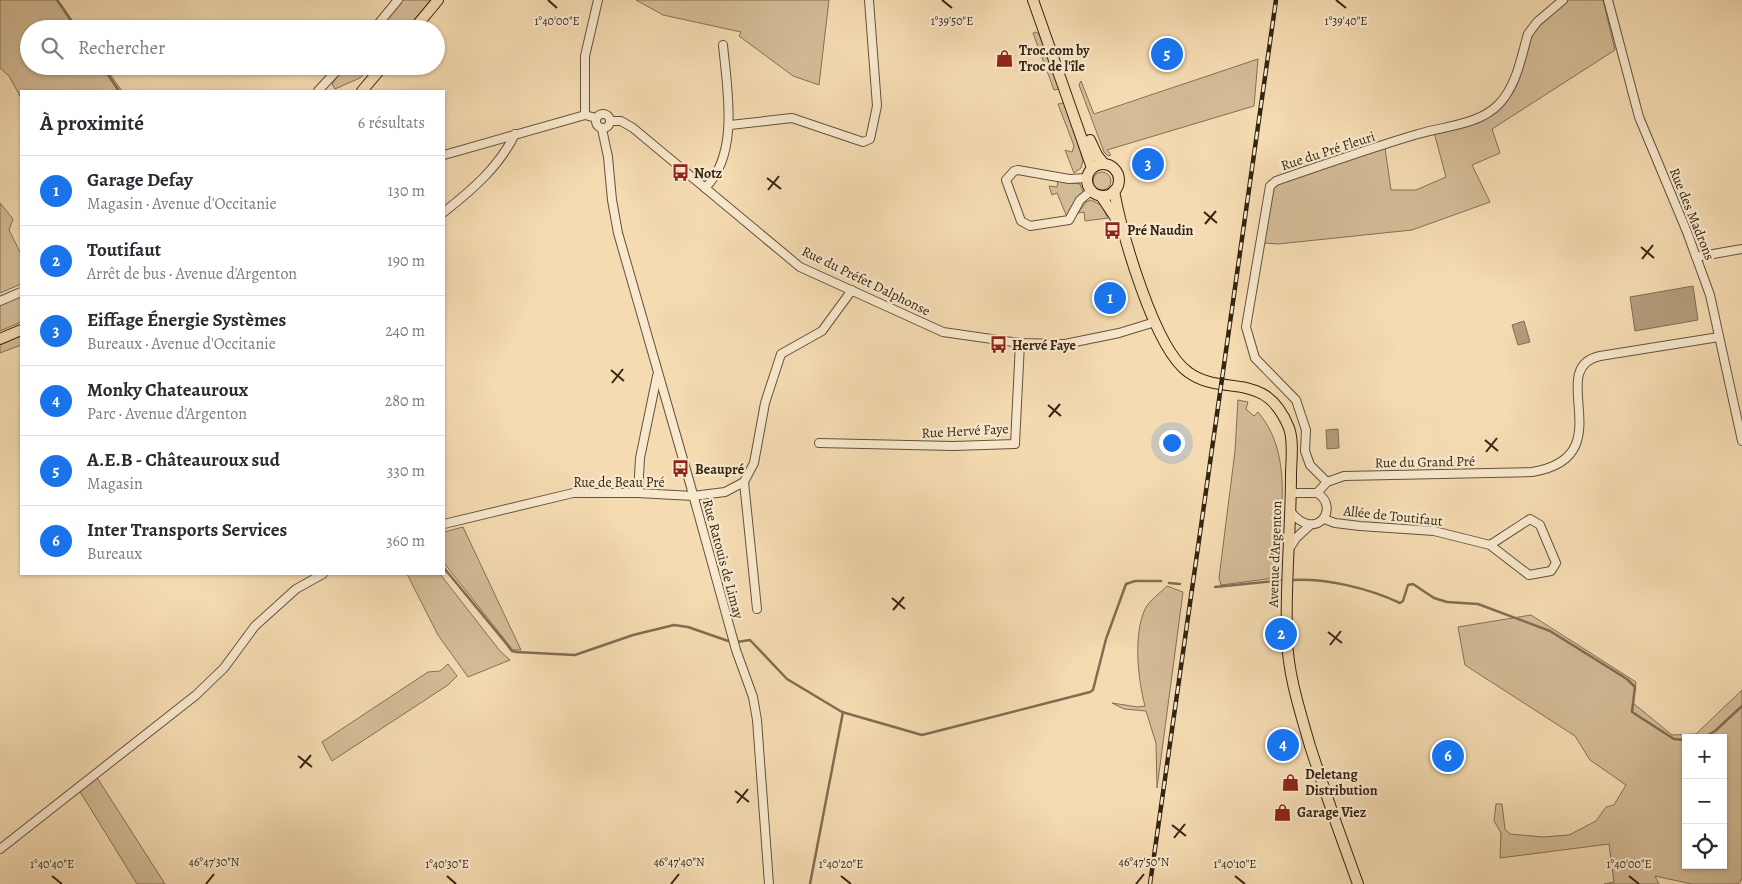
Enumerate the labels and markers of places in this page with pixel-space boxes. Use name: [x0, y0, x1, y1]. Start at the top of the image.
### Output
pin: 5: [1151, 35, 1183, 73]
place label: Troc.com by Troc de l'île: [1019, 41, 1090, 76]
shop icon: Troc.com by Troc de l'île: [995, 48, 1015, 68]
pin: 3: [1132, 145, 1164, 183]
bus stop icon: Notz: [670, 163, 690, 183]
place label: Notz: [694, 164, 723, 183]
bus stop icon: Pré Naudin: [1103, 220, 1123, 240]
place label: Pré Naudin: [1127, 221, 1194, 240]
pin: 1: [1094, 279, 1126, 317]
bus stop icon: Hervé Faye: [988, 335, 1008, 355]
place label: Hervé Faye: [1012, 336, 1077, 355]
bus stop icon: Beaupré: [671, 459, 691, 479]
place label: Beaupré: [695, 460, 745, 479]
pin: 2: [1265, 615, 1297, 653]
pin: 4: [1267, 726, 1299, 764]
pin: 6: [1432, 737, 1464, 775]
place label: Deletang Distribution: [1305, 765, 1378, 800]
shop icon: Deletang Distribution: [1281, 772, 1301, 792]
shop icon: Garage Viez: [1273, 802, 1293, 822]
place label: Garage Viez: [1297, 803, 1367, 822]

